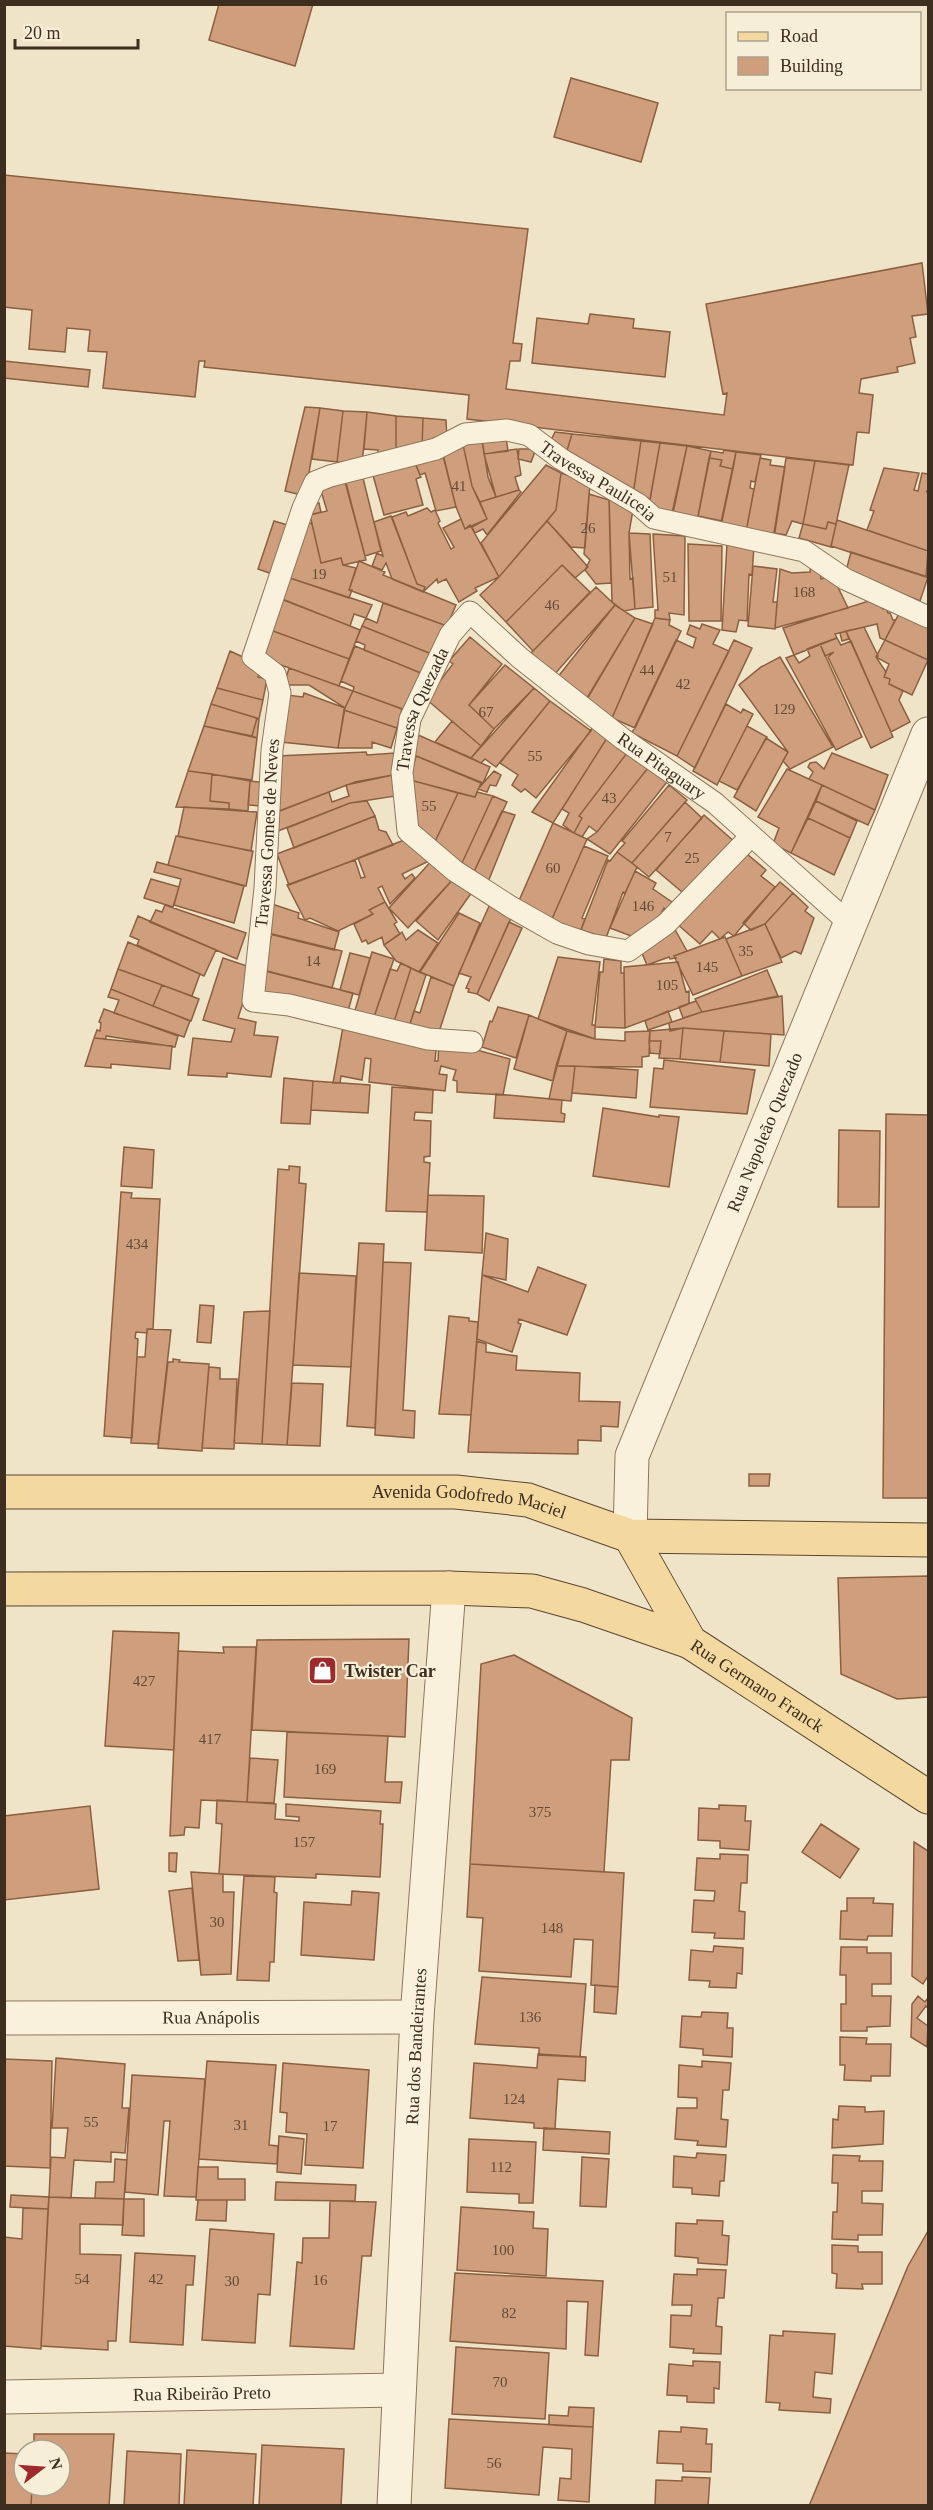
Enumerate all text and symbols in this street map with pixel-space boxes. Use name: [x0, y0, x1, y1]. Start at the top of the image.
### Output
scale bar: [15, 12, 138, 50]
legend: [726, 12, 921, 90]
text: 20 m: [24, 23, 61, 43]
text: Road: [780, 26, 818, 46]
text: Building: [780, 56, 843, 76]
street label: Travessa Pauliceia: [536, 437, 660, 525]
house number: 41: [452, 478, 467, 494]
house number: 26: [581, 520, 596, 536]
house number: 19: [312, 566, 327, 582]
house number: 51: [663, 569, 678, 585]
house number: 168: [793, 584, 815, 600]
house number: 46: [545, 597, 560, 613]
street label: Travessa Quezada: [392, 644, 453, 773]
house number: 44: [640, 662, 655, 678]
house number: 42: [676, 676, 691, 692]
house number: 129: [773, 701, 795, 717]
house number: 67: [479, 704, 494, 720]
street label: Rua Pitaguary: [614, 728, 709, 803]
street label: Travessa Gomes de Neves: [251, 737, 284, 929]
house number: 55: [528, 748, 543, 764]
house number: 43: [602, 790, 617, 806]
house number: 55: [422, 798, 437, 814]
house number: 7: [664, 829, 672, 845]
house number: 25: [685, 850, 700, 866]
house number: 60: [546, 860, 561, 876]
house number: 146: [632, 898, 655, 914]
house number: 35: [739, 943, 754, 959]
house number: 14: [306, 953, 321, 969]
house number: 145: [696, 959, 718, 975]
house number: 105: [656, 977, 678, 993]
street label: Rua Napoleão Quezado: [723, 1049, 806, 1215]
house number: 434: [126, 1236, 149, 1252]
street label: Avenida Godofredo Maciel: [372, 1482, 569, 1523]
street label: Rua Germano Franck: [687, 1635, 828, 1736]
shop icon: Twister Car: [307, 1655, 339, 1687]
place label: Twister Car: [344, 1661, 436, 1681]
house number: 427: [133, 1673, 156, 1689]
house number: 417: [199, 1731, 222, 1747]
house number: 169: [314, 1761, 336, 1777]
house number: 375: [529, 1804, 551, 1820]
house number: 157: [293, 1834, 316, 1850]
house number: 30: [210, 1914, 225, 1930]
house number: 148: [541, 1920, 563, 1936]
street label: Rua dos Bandeirantes: [402, 1967, 431, 2125]
street label: Rua Anápolis: [162, 2007, 260, 2028]
house number: 136: [519, 2009, 542, 2025]
house number: 124: [503, 2091, 526, 2107]
house number: 55: [84, 2114, 99, 2130]
house number: 31: [234, 2117, 249, 2133]
house number: 17: [323, 2118, 338, 2134]
house number: 112: [490, 2159, 512, 2175]
house number: 100: [492, 2242, 514, 2258]
house number: 54: [75, 2271, 90, 2287]
house number: 42: [149, 2271, 164, 2287]
house number: 16: [313, 2272, 328, 2288]
house number: 30: [225, 2273, 240, 2289]
house number: 82: [502, 2305, 517, 2321]
house number: 70: [493, 2374, 508, 2390]
street label: Rua Ribeirão Preto: [133, 2382, 271, 2405]
north arrow: [12, 2438, 72, 2498]
house number: 56: [487, 2455, 502, 2471]
text: N: [46, 2456, 66, 2472]

